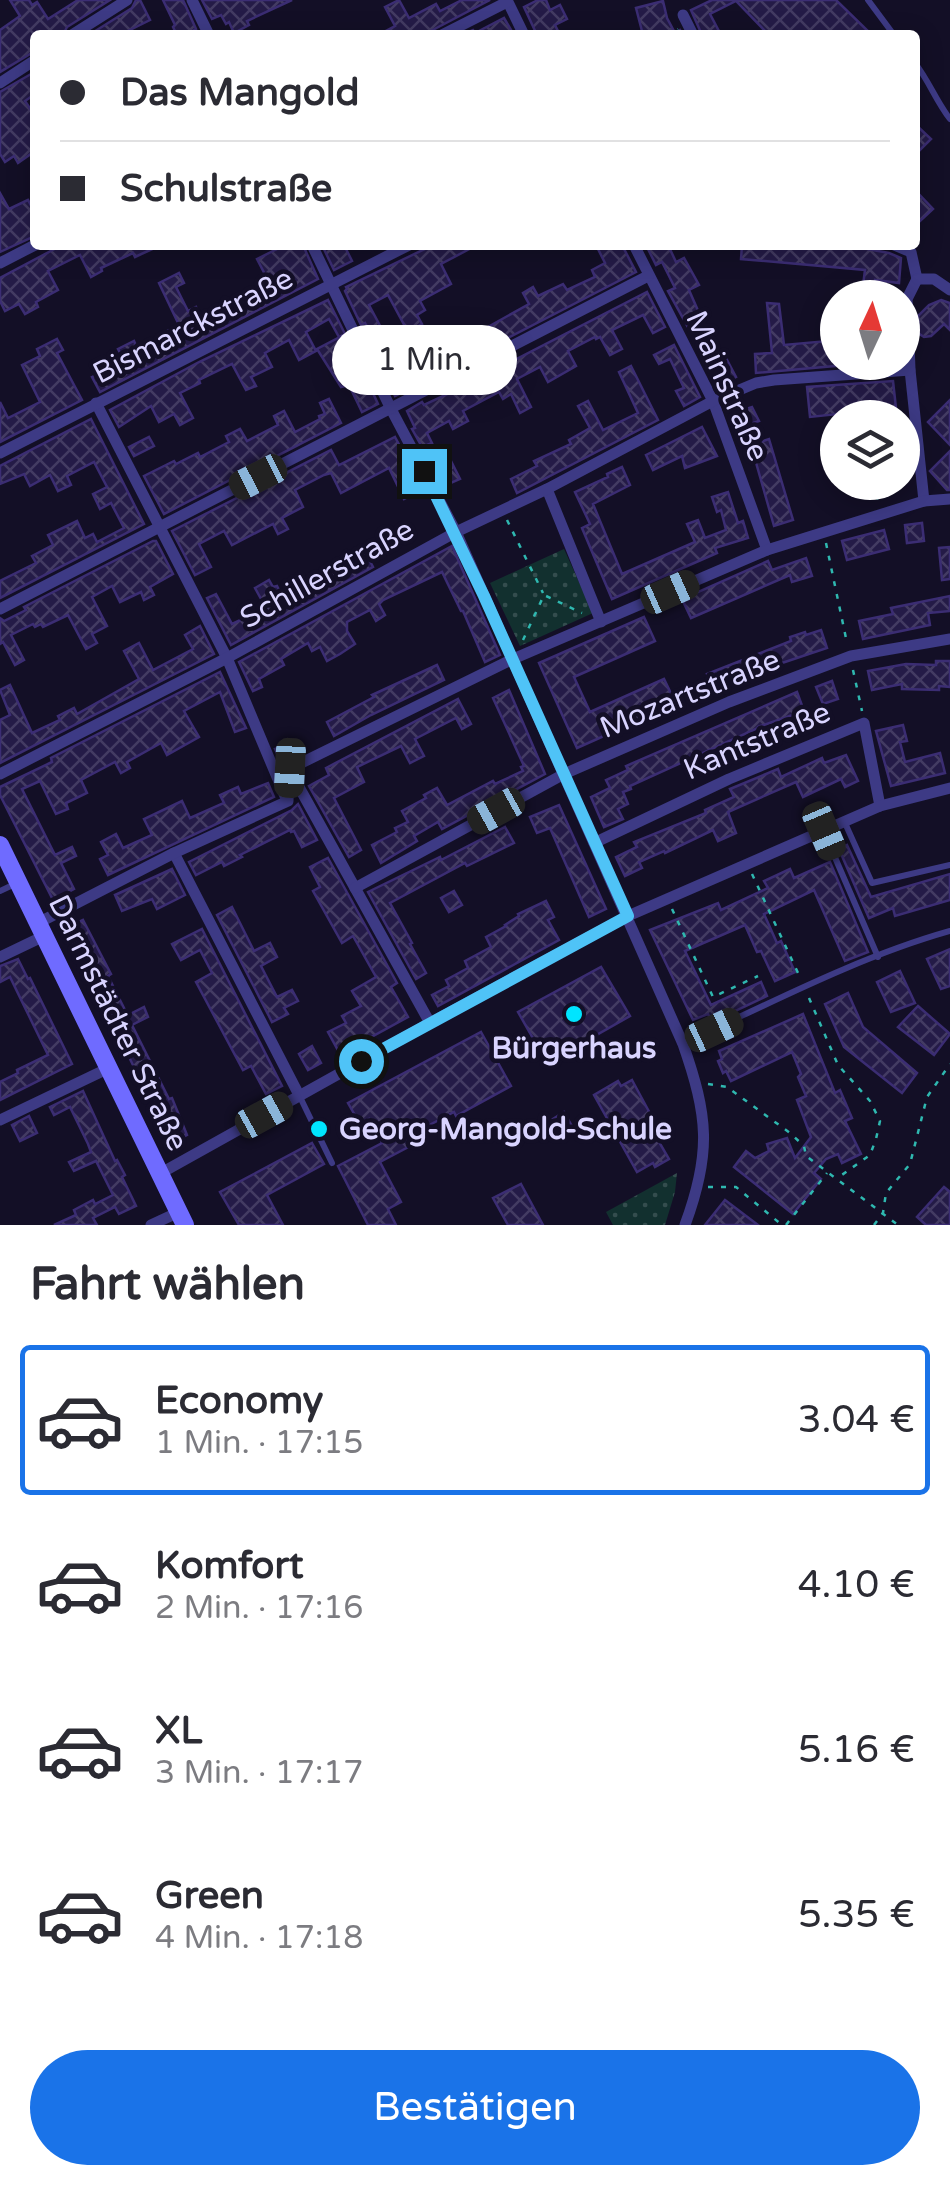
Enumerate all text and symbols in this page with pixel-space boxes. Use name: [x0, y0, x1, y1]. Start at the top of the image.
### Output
text: Das Mangold: [120, 70, 359, 116]
text: Schulstraße: [120, 166, 332, 212]
street label: Bismarckstraße: [87, 260, 299, 392]
north arrow: [820, 280, 920, 380]
map controls: [820, 280, 920, 500]
street label: Mainstraße: [677, 305, 777, 467]
callout: 1 Min.: [332, 326, 516, 396]
text: 1 Min.: [377, 341, 472, 379]
button: layers: [820, 400, 920, 500]
route end: [402, 449, 447, 494]
car: [224, 450, 292, 504]
street label: Schillerstraße: [234, 511, 420, 637]
car: [636, 566, 704, 618]
street label: Mozartstraße: [595, 641, 785, 747]
street label: Kantstraße: [678, 694, 836, 788]
car: [273, 737, 307, 799]
car: [462, 783, 530, 839]
car: [798, 798, 850, 864]
street label: Darmstädter Straße: [40, 889, 196, 1157]
marker: Bürgerhaus: [563, 1003, 585, 1025]
car: [680, 1004, 748, 1056]
place label: Bürgerhaus: [492, 1030, 656, 1067]
route start: [339, 1039, 384, 1084]
car: [230, 1087, 298, 1143]
place label: Georg-Mangold-Schule: [339, 1111, 672, 1148]
marker: Georg-Mangold-Schule: [308, 1118, 330, 1140]
text: Fahrt wählen: [30, 1258, 305, 1312]
icon: car: [35, 1375, 125, 1465]
text: Economy: [155, 1378, 323, 1424]
text: 3.04 €: [798, 1397, 915, 1443]
text: 1 Min. · 17:15: [155, 1424, 363, 1462]
icon: car: [35, 1540, 125, 1630]
text: Komfort: [155, 1543, 304, 1589]
text: 4.10 €: [798, 1562, 915, 1608]
text: 2 Min. · 17:16: [155, 1589, 363, 1627]
icon: car: [35, 1705, 125, 1795]
text: XL: [155, 1708, 202, 1754]
text: 5.16 €: [798, 1727, 915, 1773]
text: 3 Min. · 17:17: [155, 1754, 363, 1792]
icon: car: [35, 1870, 125, 1960]
text: Green: [155, 1873, 264, 1919]
text: 5.35 €: [798, 1892, 915, 1938]
text: 4 Min. · 17:18: [155, 1919, 363, 1957]
button: Bestätigen: [30, 2050, 920, 2165]

